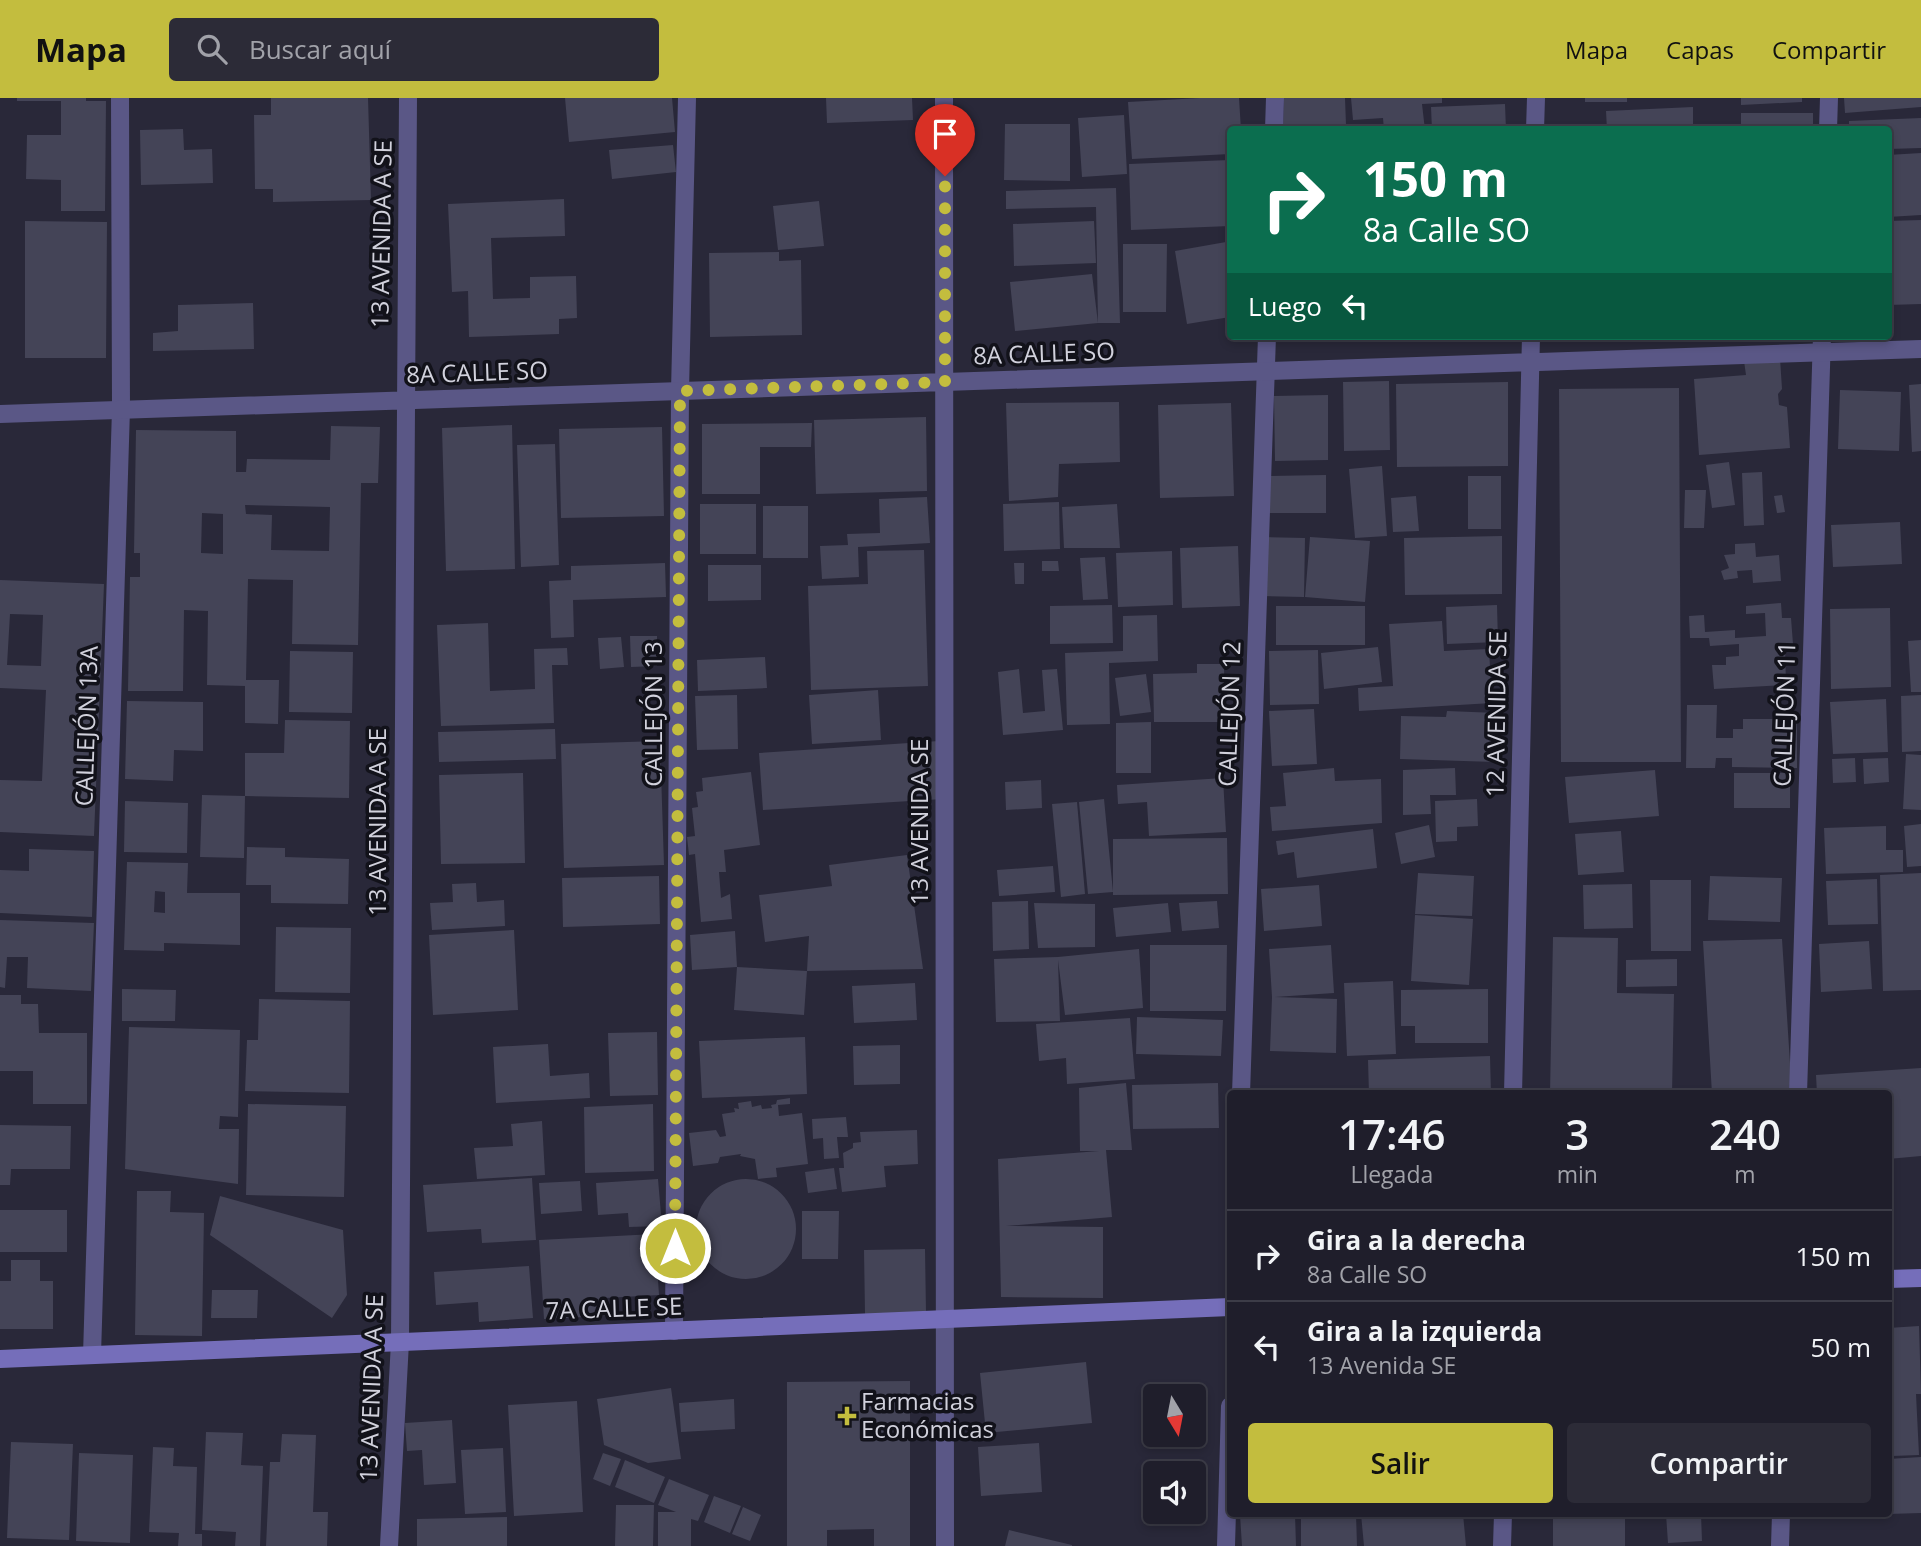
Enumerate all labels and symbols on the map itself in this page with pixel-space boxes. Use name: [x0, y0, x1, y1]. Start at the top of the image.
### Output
pin: [915, 104, 975, 176]
street label: 13 AVENIDA A SE: [362, 140, 399, 328]
street label: 8A CALLE SO: [972, 334, 1115, 371]
street label: 8A CALLE SO: [405, 353, 548, 390]
street label: 12 AVENIDA SE: [1478, 630, 1513, 798]
street label: CALLEJÓN 13: [636, 641, 669, 787]
street label: CALLEJÓN 12: [1209, 641, 1248, 787]
street label: CALLEJÓN 11: [1764, 641, 1803, 787]
street label: CALLEJÓN 13A: [66, 644, 105, 807]
street label: 13 AVENIDA A SE: [360, 728, 393, 916]
street label: 13 AVENIDA SE: [902, 739, 935, 905]
position arrow: [638, 1211, 712, 1285]
street label: 7A CALLE SE: [545, 1289, 683, 1326]
street label: 13 AVENIDA A SE: [351, 1293, 390, 1482]
place label: Farmacias Económicas: [861, 1384, 994, 1445]
north arrow: [1143, 1384, 1206, 1447]
marker: Farmacias Económicas: [839, 1408, 855, 1424]

